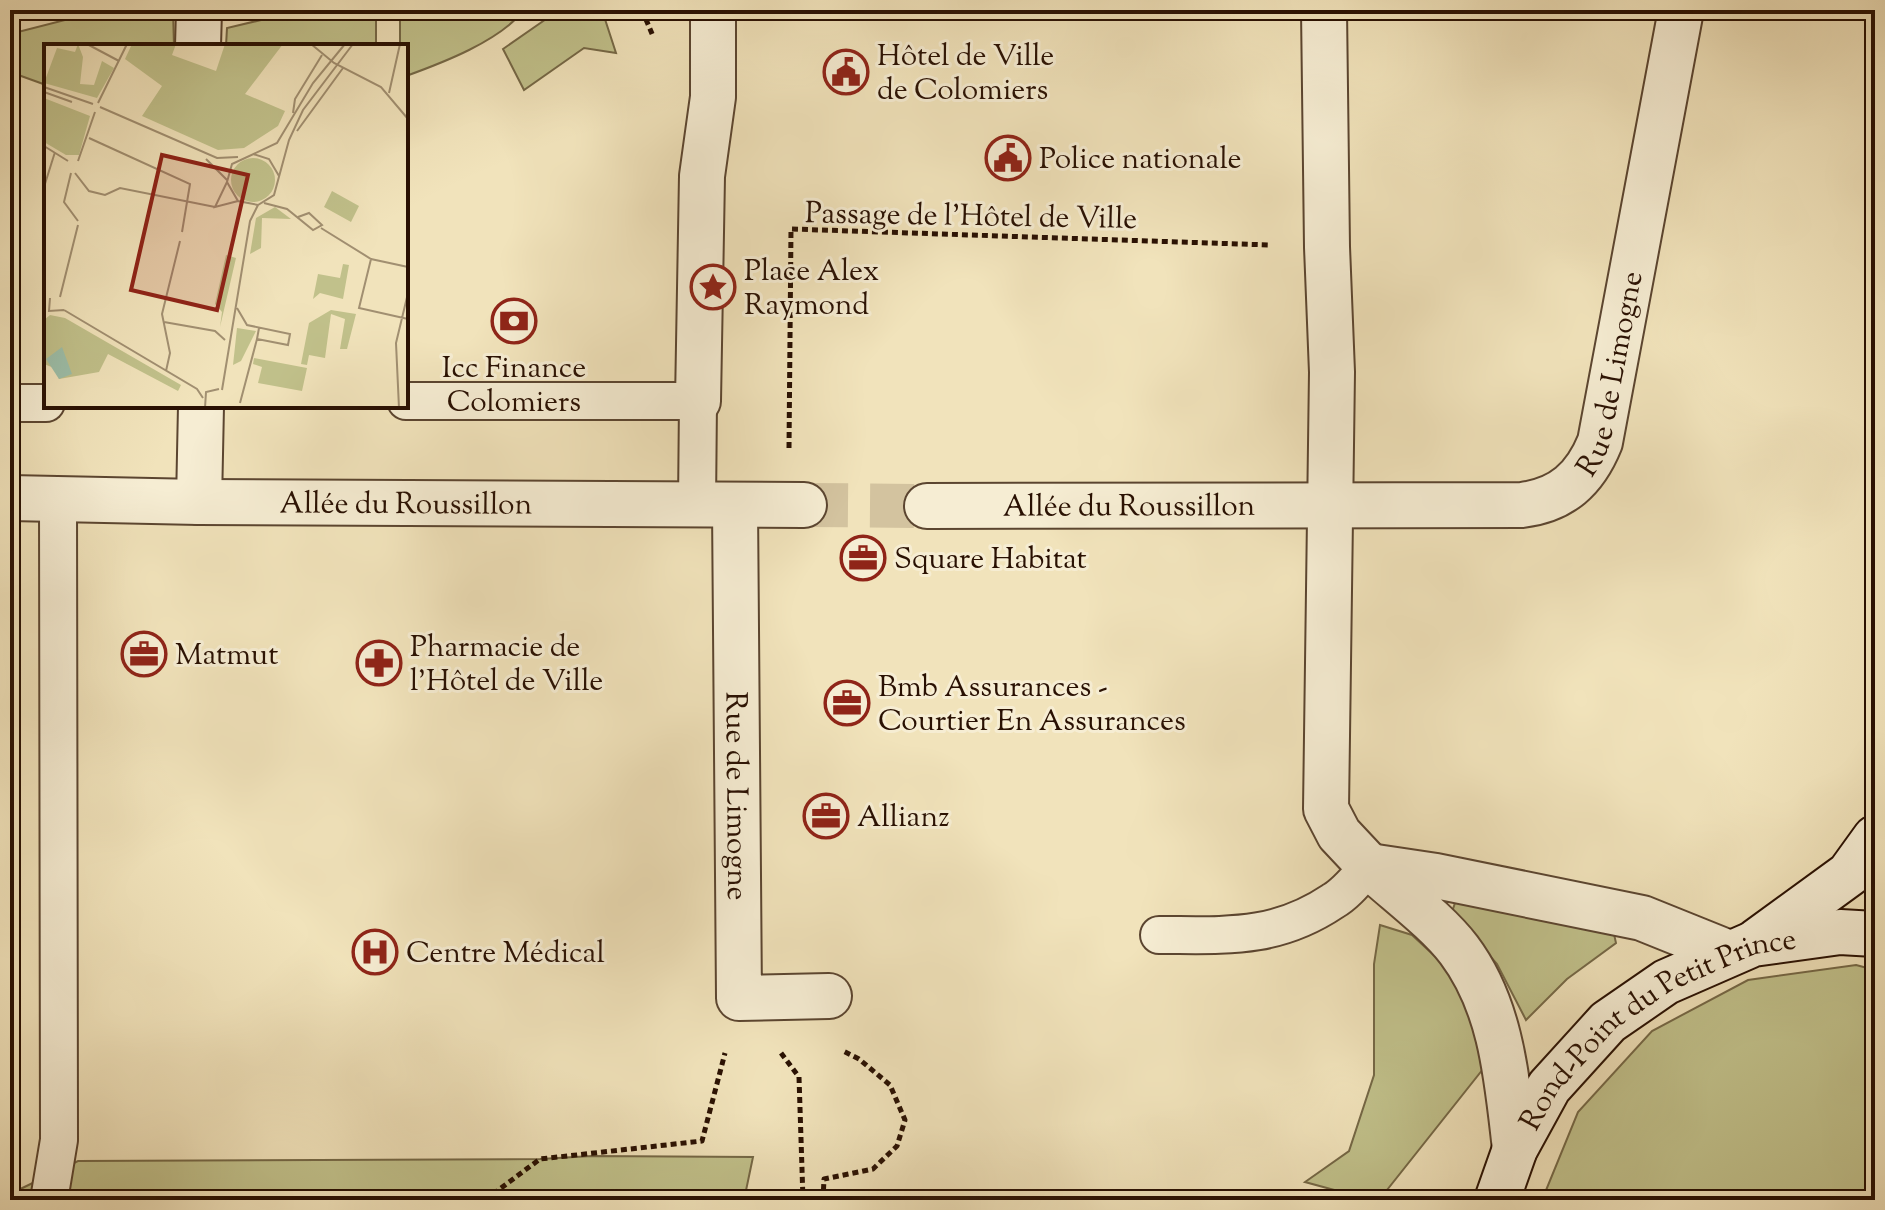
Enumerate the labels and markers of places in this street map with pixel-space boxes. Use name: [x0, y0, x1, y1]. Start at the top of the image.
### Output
place label: Hôtel de Ville de Colomiers: [877, 36, 1054, 113]
public building icon: Hôtel de Ville de Colomiers: [822, 48, 870, 96]
public building icon: Police nationale: [984, 134, 1032, 182]
place label: Police nationale: [1039, 139, 1241, 182]
place label: Place Alex Raymond: [744, 251, 879, 328]
place icon: Place Alex Raymond: [689, 263, 737, 311]
bank icon: Icc Finance Colomiers: [490, 297, 538, 345]
place label: Icc Finance Colomiers: [442, 348, 586, 425]
office icon: Square Habitat: [839, 534, 887, 582]
place label: Square Habitat: [894, 539, 1087, 582]
place label: Pharmacie de l'Hôtel de Ville: [410, 627, 603, 704]
office icon: Matmut: [120, 630, 168, 678]
place label: Matmut: [175, 635, 278, 678]
pharmacy icon: Pharmacie de l'Hôtel de Ville: [355, 639, 403, 687]
place label: Bmb Assurances - Courtier En Assurances: [878, 667, 1186, 744]
office icon: Bmb Assurances - Courtier En Assurances: [823, 679, 871, 727]
office icon: Allianz: [802, 792, 850, 840]
place label: Allianz: [857, 797, 950, 840]
hospital icon: Centre Médical: [351, 928, 399, 976]
place label: Centre Médical: [406, 933, 605, 976]

